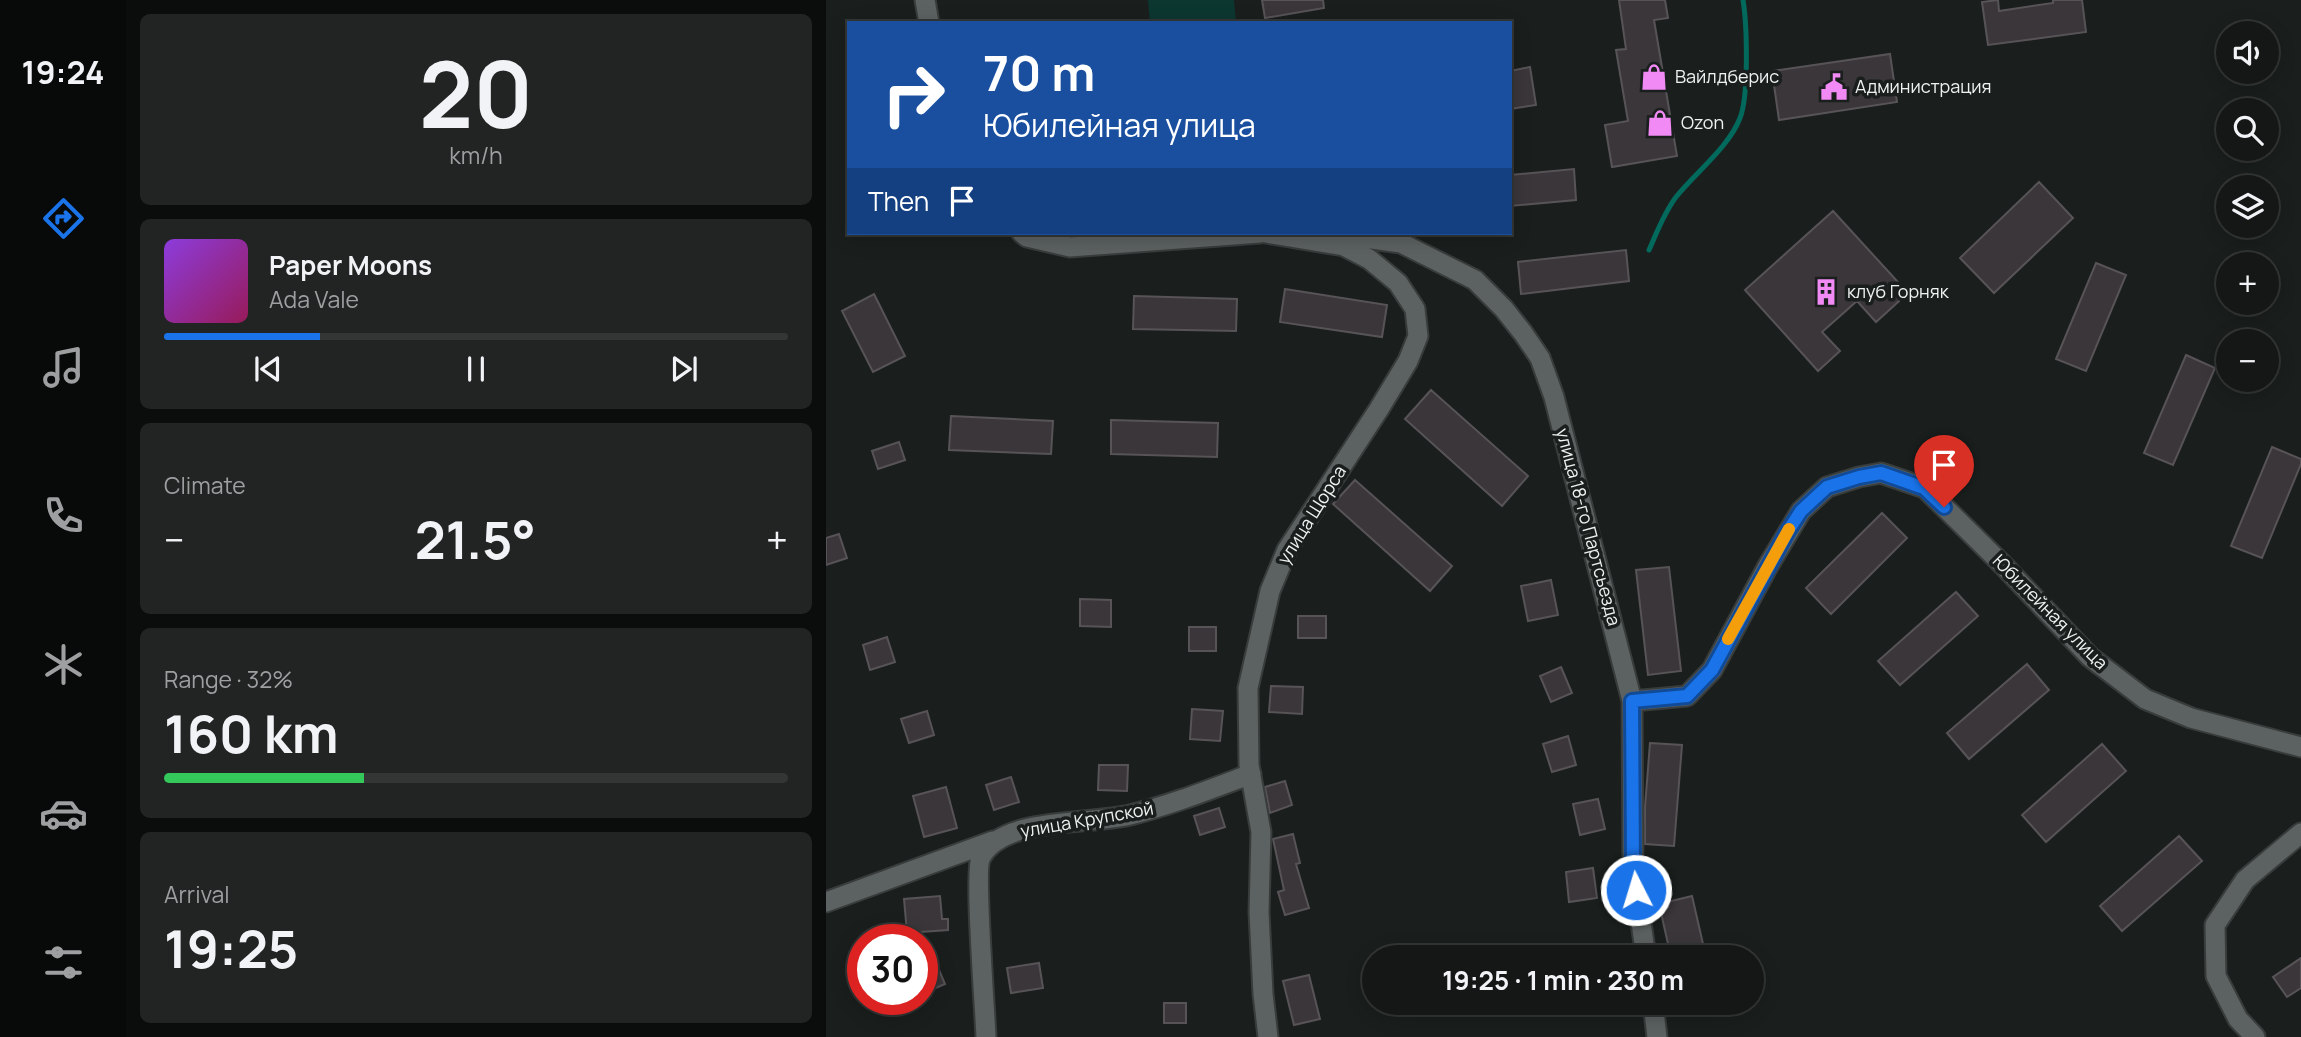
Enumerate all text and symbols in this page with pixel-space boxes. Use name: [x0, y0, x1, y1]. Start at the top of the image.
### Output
map controls: [2216, 21, 2279, 392]
button: sound: [2216, 21, 2279, 84]
text: 20: [419, 31, 533, 155]
text: 70 m: [983, 39, 1095, 106]
icon: right: [868, 49, 959, 140]
text: 19:24: [22, 50, 104, 94]
shop icon: Вайлдберис: [1639, 62, 1669, 92]
place label: Вайлдберис: [1675, 64, 1779, 88]
public building icon: Администрация: [1819, 72, 1849, 102]
place label: Администрация: [1855, 74, 1992, 98]
button: search: [2216, 98, 2279, 161]
text: Юбилейная улица: [983, 103, 1256, 147]
shop icon: Ozon: [1645, 108, 1675, 138]
place label: Ozon: [1681, 110, 1724, 134]
text: km/h: [449, 139, 503, 171]
button: layers: [2216, 175, 2279, 238]
icon: arrive: [943, 182, 981, 220]
text: Then: [868, 183, 929, 219]
icon: directions: [39, 194, 88, 243]
text: Paper Moons: [269, 247, 432, 283]
button: +: [2216, 252, 2279, 315]
building icon: клуб Горняк: [1811, 277, 1841, 307]
place label: клуб Горняк: [1847, 279, 1950, 303]
text: Ada Vale: [269, 283, 359, 315]
button: −: [2216, 329, 2279, 392]
icon: music: [39, 343, 88, 392]
icon: previous: [249, 350, 287, 388]
icon: pause: [457, 350, 495, 388]
icon: next: [665, 350, 703, 388]
street label: улица 18-го Партсьезда: [1551, 425, 1627, 628]
pin: [1914, 435, 1974, 507]
icon: arrive: [1925, 446, 1963, 484]
street label: улица Щорса: [1271, 461, 1351, 568]
text: Climate: [164, 469, 246, 501]
icon: phone: [39, 491, 88, 540]
text: 21.5°: [415, 504, 536, 575]
text: −: [164, 513, 185, 565]
text: +: [766, 513, 788, 565]
street label: Юбилейная улица: [1988, 549, 2113, 674]
icon: climate: [39, 640, 88, 689]
text: Range · 32%: [164, 663, 293, 695]
text: 160 km: [164, 698, 338, 769]
icon: car: [39, 789, 88, 838]
street label: улица Крупской: [1018, 795, 1155, 843]
position arrow: [1599, 853, 1673, 927]
text: Arrival: [164, 878, 230, 910]
text: 19:25: [164, 913, 298, 984]
speed limit sign: 30: [847, 924, 938, 1015]
icon: filters: [39, 938, 88, 987]
text: 19:25 · 1 min · 230 m: [1442, 962, 1684, 998]

